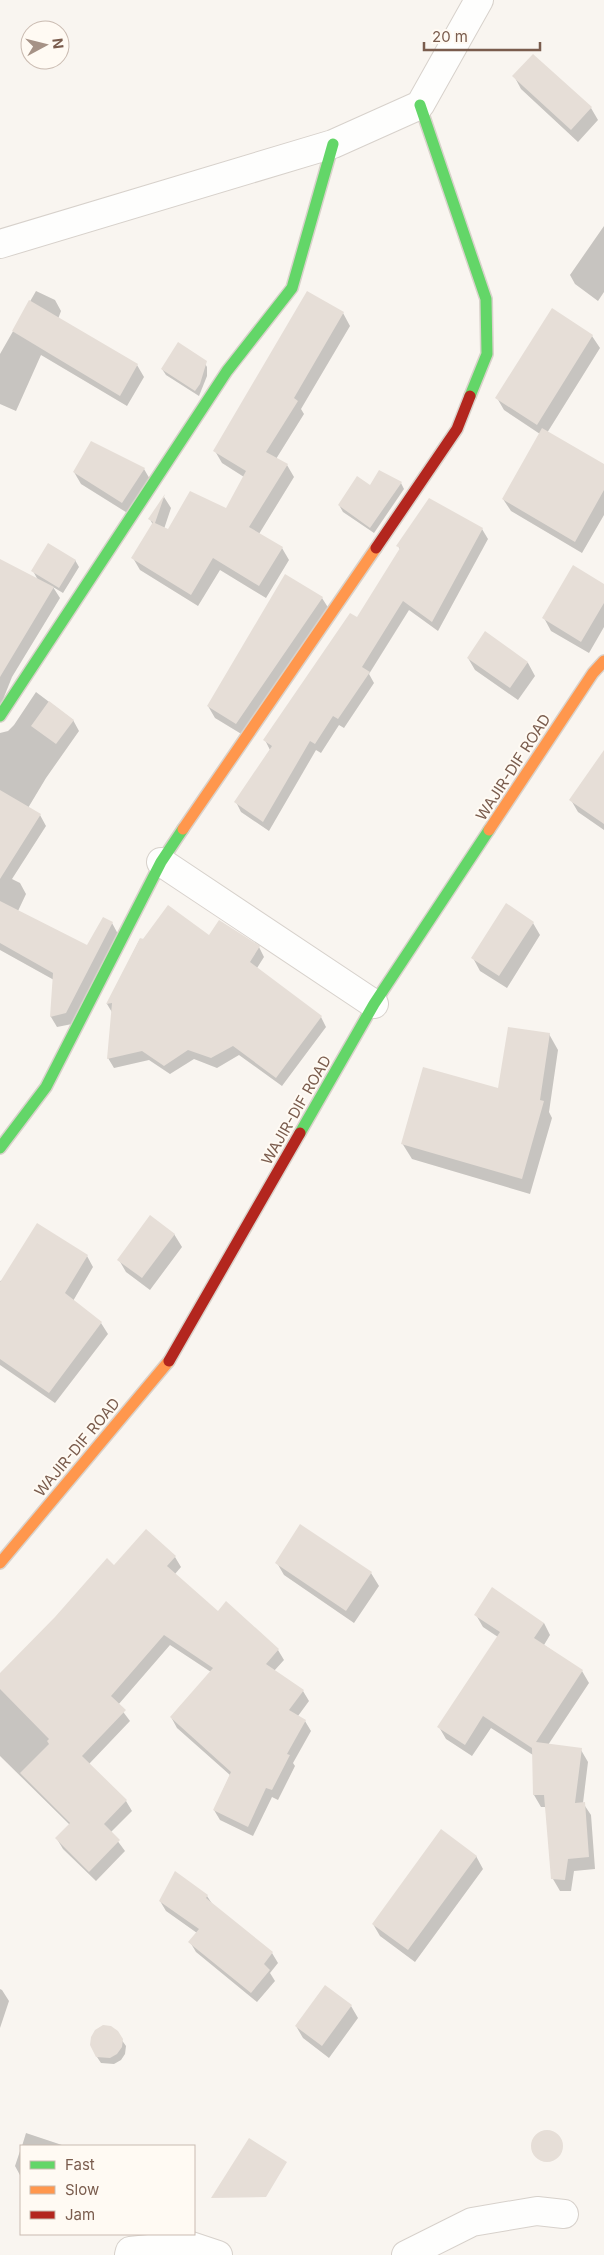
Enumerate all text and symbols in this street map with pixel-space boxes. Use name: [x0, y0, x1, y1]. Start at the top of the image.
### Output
north arrow: [20, 20, 70, 70]
scale bar: [424, 20, 540, 52]
text: 20 m: [432, 27, 468, 46]
text: N: [49, 37, 67, 50]
street label: WAJIR-DIF ROAD: [471, 710, 555, 824]
street label: WAJIR-DIF ROAD: [257, 1052, 335, 1168]
street label: WAJIR-DIF ROAD: [30, 1394, 124, 1500]
legend: [20, 2145, 195, 2235]
text: Fast: [65, 2155, 95, 2174]
text: Slow: [65, 2180, 99, 2199]
text: Jam: [65, 2205, 95, 2224]

